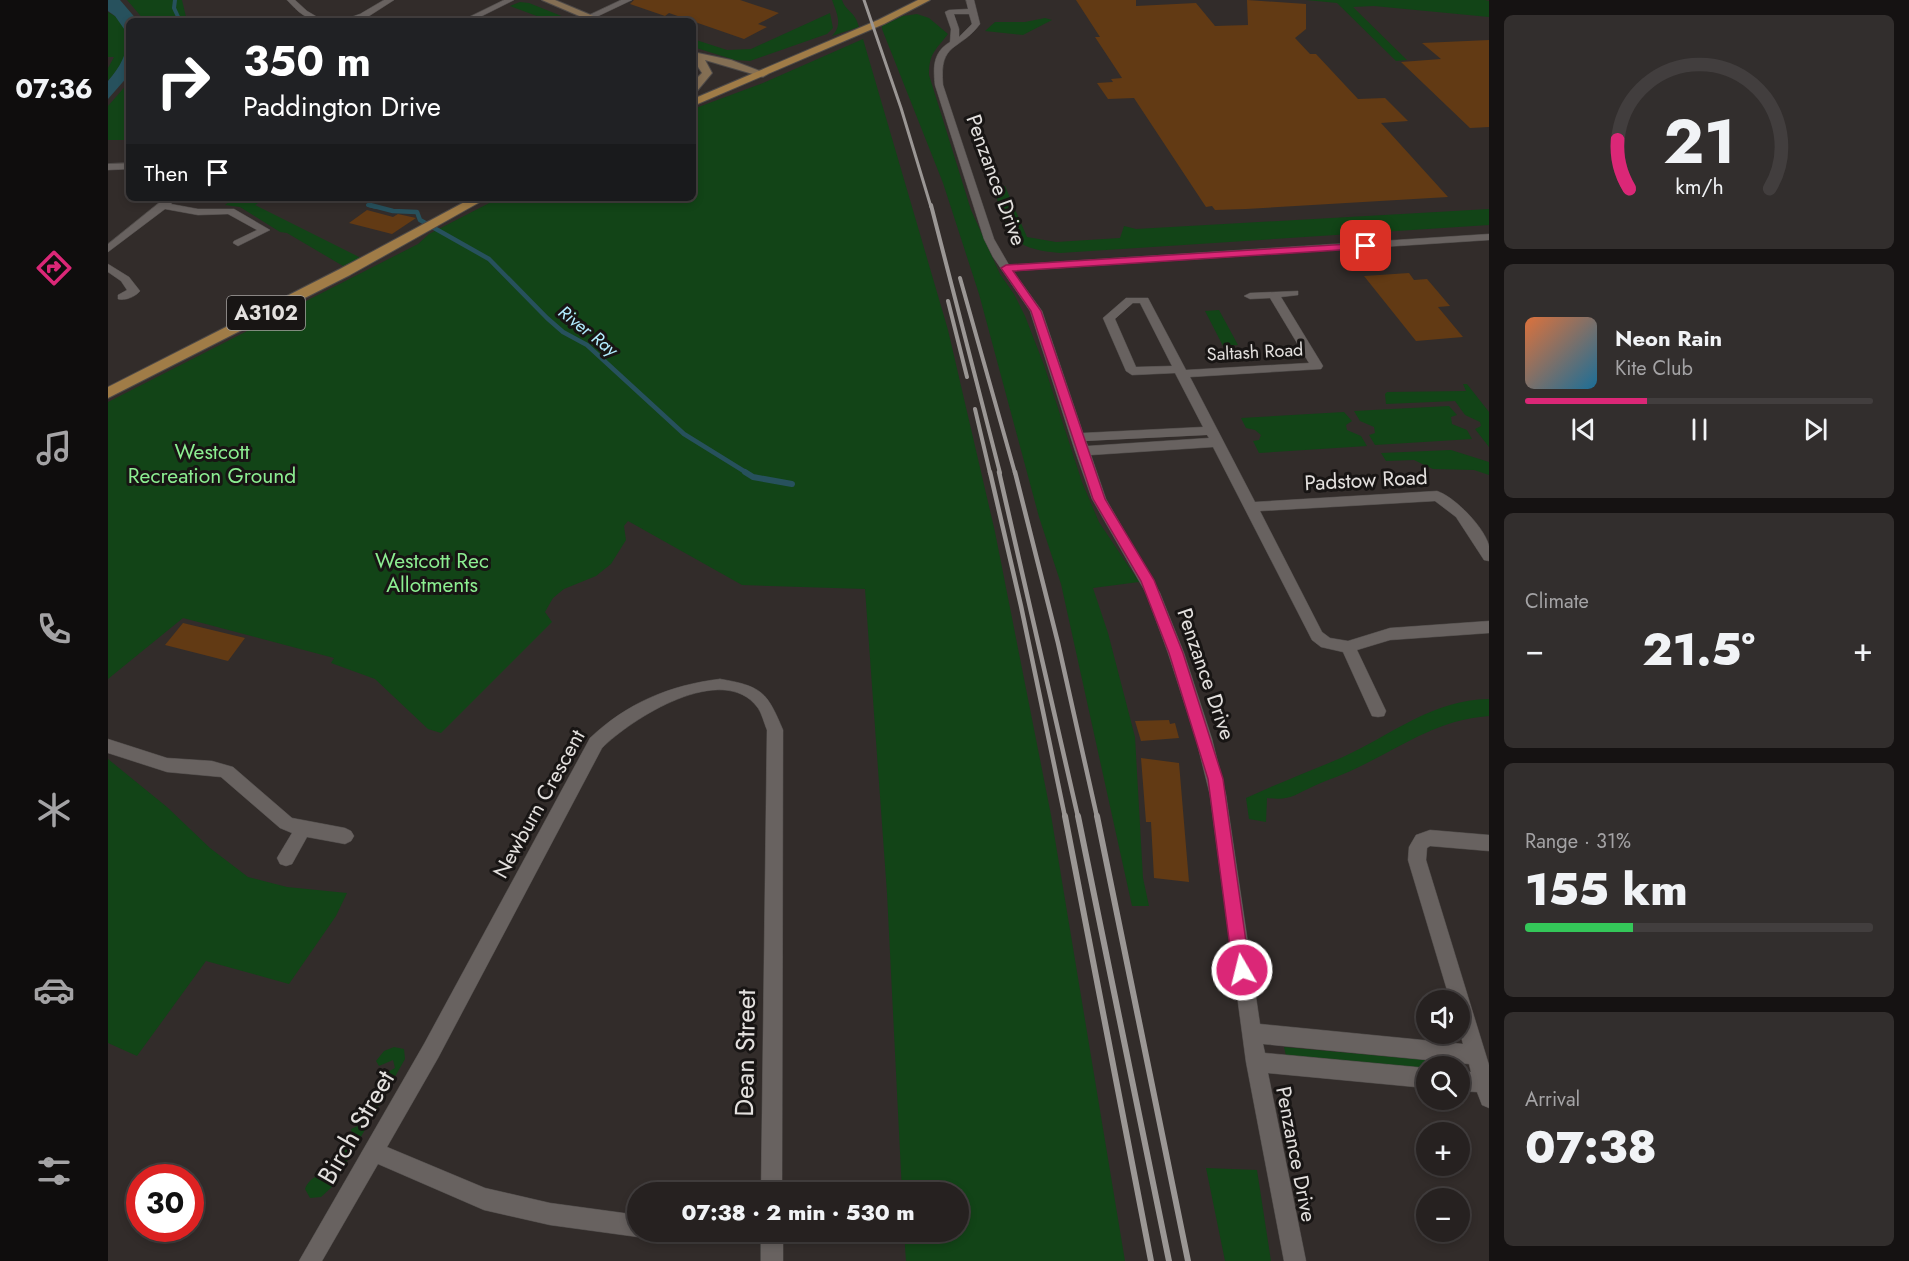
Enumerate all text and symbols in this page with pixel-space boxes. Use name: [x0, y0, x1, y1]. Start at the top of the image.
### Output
text: 350 m: [243, 31, 371, 92]
icon: right: [144, 42, 222, 120]
text: 07:36: [15, 69, 93, 108]
text: Paddington Drive: [243, 87, 441, 126]
text: 21: [1663, 96, 1735, 186]
street label: Penzance Drive: [958, 110, 1034, 250]
icon: arrive: [201, 156, 234, 189]
text: Then: [144, 157, 189, 189]
text: km/h: [1675, 171, 1723, 202]
pin: [1340, 220, 1391, 271]
icon: arrive: [1349, 229, 1382, 262]
icon: directions: [33, 247, 75, 289]
road number: A3102: [227, 296, 305, 330]
water label: River Ray: [553, 299, 624, 363]
text: Neon Rain: [1615, 322, 1722, 354]
street label: Saltash Road: [1206, 336, 1304, 368]
text: Kite Club: [1615, 354, 1693, 383]
icon: previous: [1567, 413, 1600, 446]
icon: pause: [1683, 413, 1716, 446]
icon: next: [1799, 413, 1832, 446]
icon: music: [33, 427, 75, 469]
park label: Westcott Recreation Ground: [128, 437, 296, 491]
street label: Padstow Road: [1304, 462, 1428, 498]
park label: Westcott Rec Allotments: [375, 546, 489, 600]
text: Climate: [1525, 587, 1589, 616]
street label: Penzance Drive: [1169, 604, 1243, 744]
icon: phone: [33, 608, 75, 650]
text: 21.5°: [1642, 617, 1755, 682]
text: −: [1525, 626, 1544, 673]
text: +: [1853, 626, 1873, 673]
street label: Newburn Crescent: [486, 724, 592, 884]
icon: climate: [33, 789, 75, 831]
text: Range · 31%: [1525, 827, 1631, 856]
text: 155 km: [1525, 857, 1688, 922]
position arrow: [1210, 938, 1274, 1002]
icon: car: [33, 969, 75, 1011]
street label: Dean Street: [725, 988, 765, 1117]
map controls: [1416, 990, 1470, 1242]
button: sound: [1416, 990, 1470, 1044]
button: search: [1416, 1056, 1470, 1110]
street label: Birch Street: [308, 1062, 404, 1191]
street label: Penzance Drive: [1268, 1084, 1324, 1224]
text: Arrival: [1525, 1085, 1580, 1114]
text: 07:38: [1525, 1115, 1657, 1180]
button: +: [1416, 1122, 1470, 1176]
icon: filters: [33, 1150, 75, 1192]
speed limit sign: 30: [126, 1164, 204, 1242]
button: −: [1416, 1188, 1470, 1242]
text: 07:38 · 2 min · 530 m: [681, 1196, 915, 1228]

